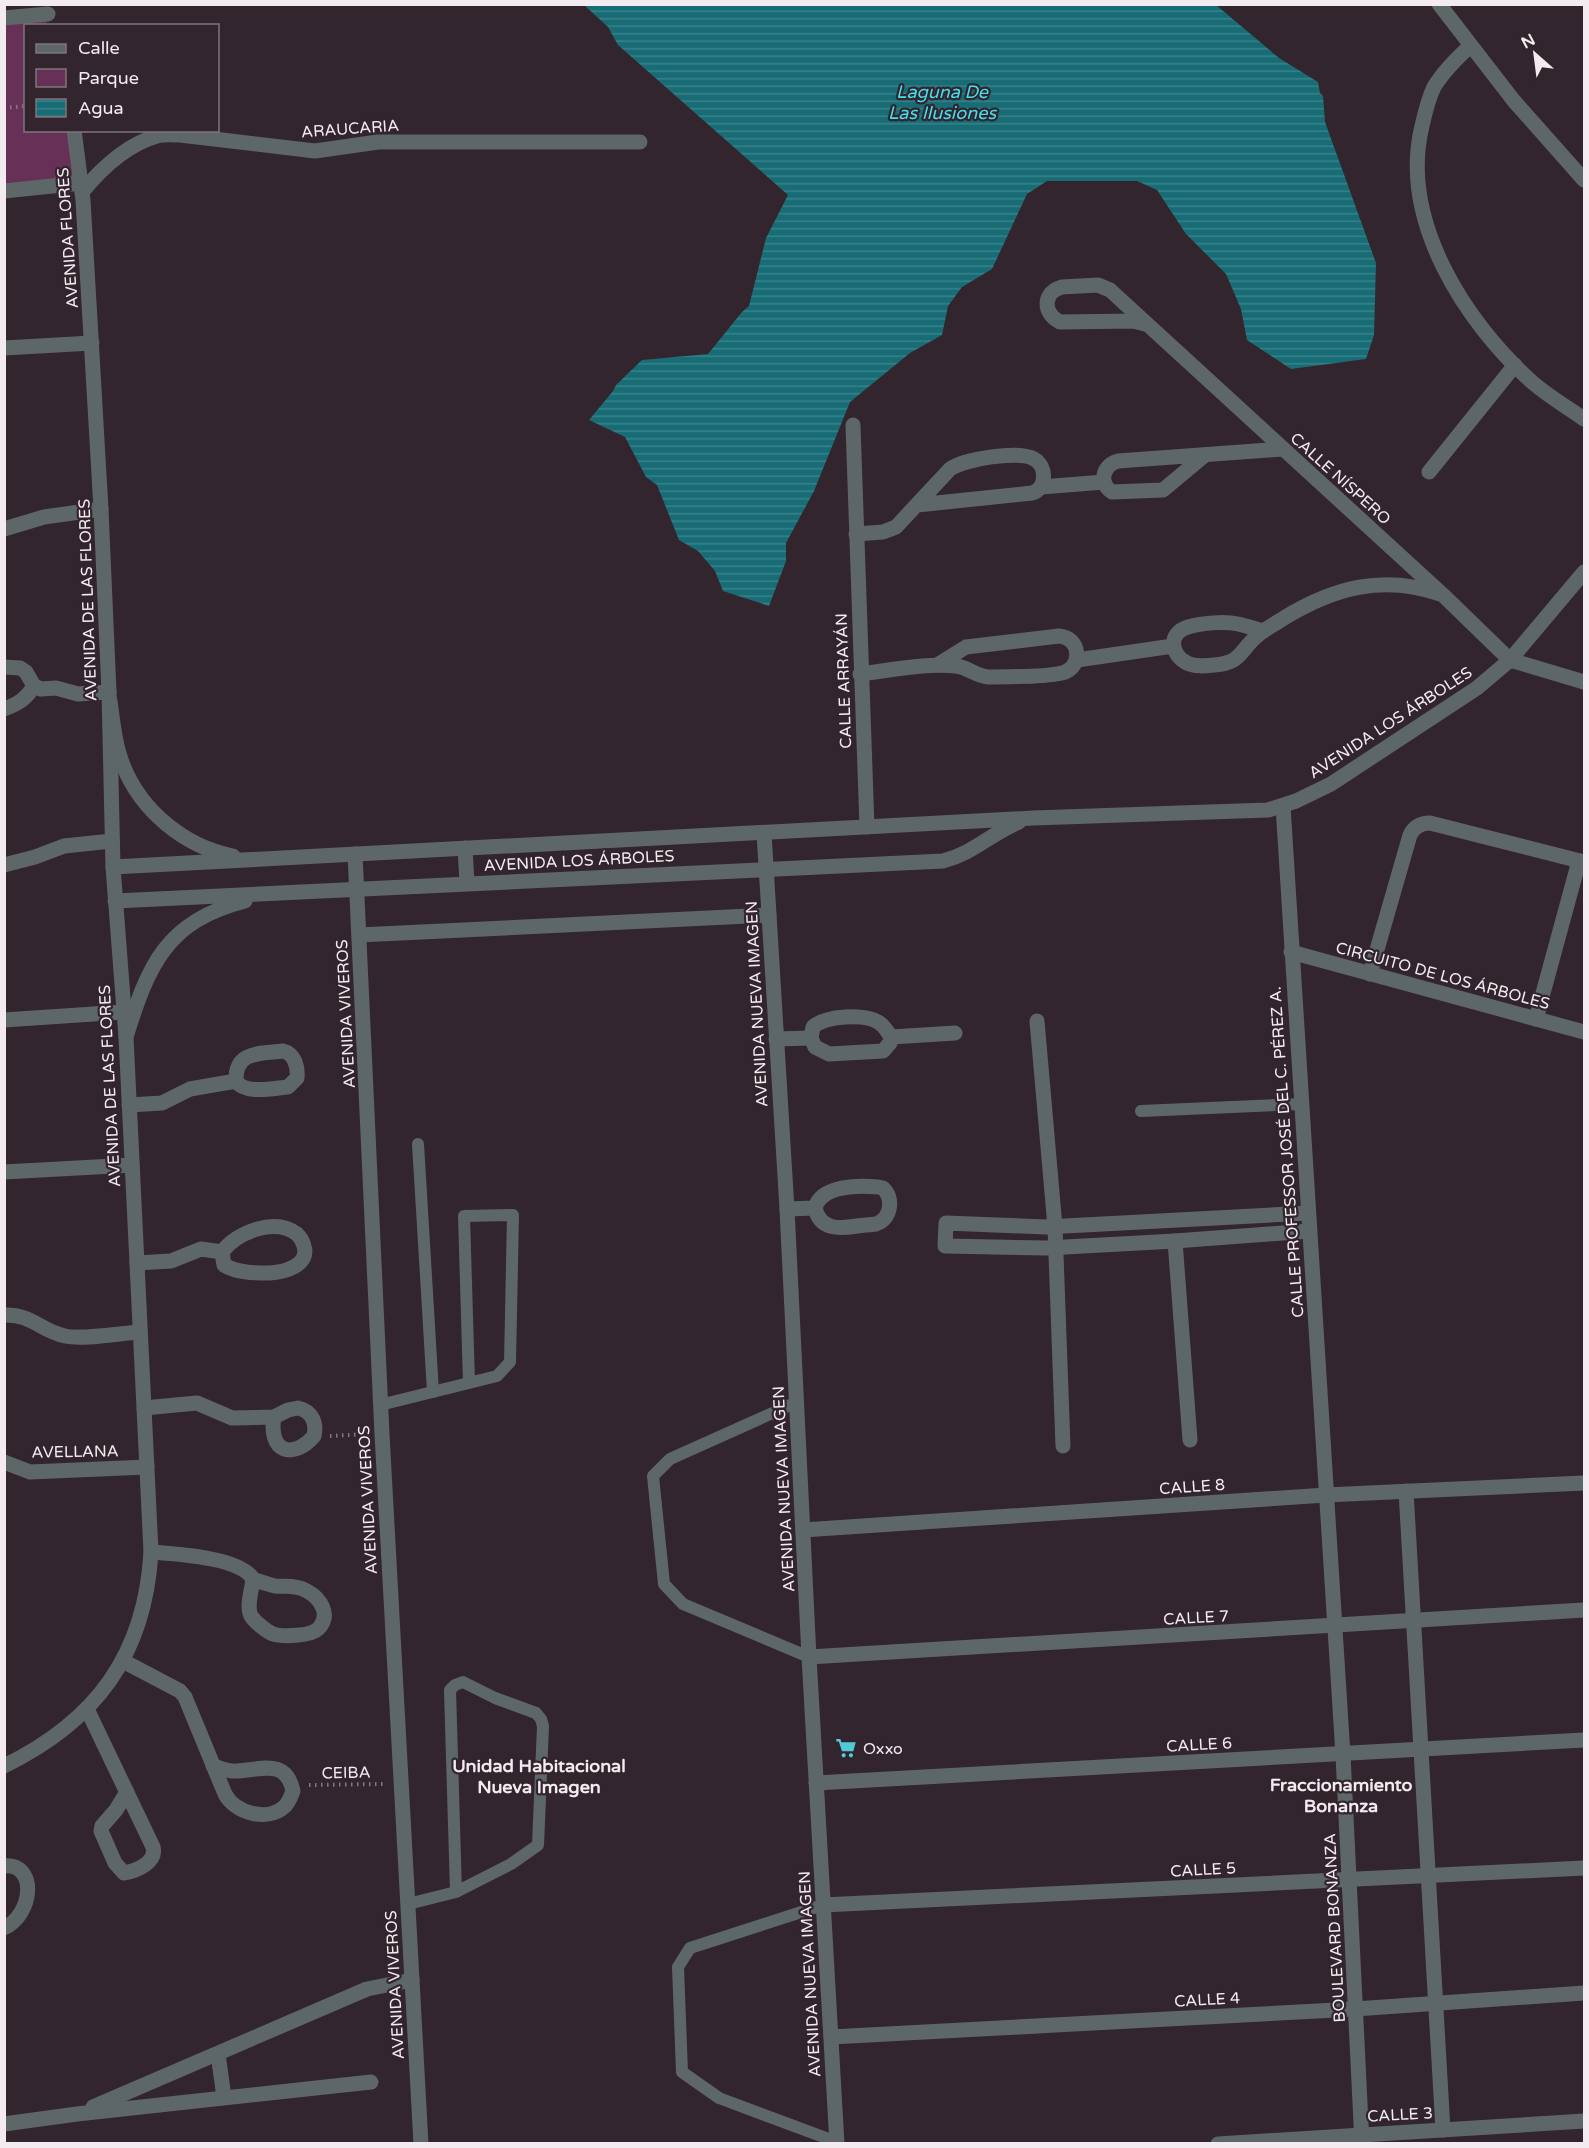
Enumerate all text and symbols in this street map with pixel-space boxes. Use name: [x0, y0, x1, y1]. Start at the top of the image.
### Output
legend: [24, 24, 219, 132]
north arrow: [1505, 24, 1565, 84]
text: N: [1518, 30, 1539, 53]
text: Calle: [78, 37, 120, 59]
text: Parque: [78, 67, 139, 89]
water label: Laguna De Las Ilusiones: [888, 81, 997, 124]
text: Agua: [78, 97, 124, 119]
street label: ARAUCARIA: [300, 116, 400, 142]
street label: AVENIDA FLORES: [53, 167, 83, 309]
street label: CALLE NÍSPERO: [1286, 428, 1395, 529]
street label: AVENIDA DE LAS FLORES: [74, 498, 102, 701]
street label: CALLE ARRAYÁN: [832, 613, 856, 749]
street label: AVENIDA LOS ÁRBOLES: [1305, 662, 1476, 783]
street label: AVENIDA LOS ÁRBOLES: [483, 846, 675, 876]
street label: AVENIDA NUEVA IMAGEN: [742, 900, 772, 1108]
street label: CIRCUITO DE LOS ÁRBOLES: [1334, 938, 1552, 1014]
street label: AVENIDA VIVEROS: [332, 939, 360, 1089]
street label: AVENIDA DE LAS FLORES: [95, 984, 125, 1188]
street label: CALLE PROFESSOR JOSÉ DEL C. PÉREZ A.: [1265, 986, 1309, 1318]
street label: AVENIDA NUEVA IMAGEN: [769, 1385, 799, 1593]
street label: AVENIDA VIVEROS: [354, 1425, 382, 1575]
street label: AVELLANA: [31, 1441, 119, 1463]
street label: CALLE 8: [1158, 1475, 1226, 1499]
street label: CALLE 7: [1163, 1606, 1229, 1630]
street label: CALLE 6: [1166, 1733, 1232, 1757]
supermarket icon: Oxxo: [834, 1736, 858, 1760]
place label: Oxxo: [863, 1739, 903, 1759]
district label: Unidad Habitacional Nueva Imagen: [452, 1755, 626, 1798]
street label: CEIBA: [321, 1763, 371, 1783]
district label: Fraccionamiento Bonanza: [1270, 1774, 1412, 1817]
street label: BOULEVARD BONANZA: [1320, 1833, 1350, 2023]
street label: CALLE 5: [1170, 1858, 1236, 1882]
street label: AVENIDA NUEVA IMAGEN: [795, 1870, 825, 2078]
street label: AVENIDA VIVEROS: [381, 1910, 409, 2060]
street label: CALLE 4: [1174, 1988, 1240, 2012]
street label: CALLE 3: [1367, 2103, 1433, 2127]

